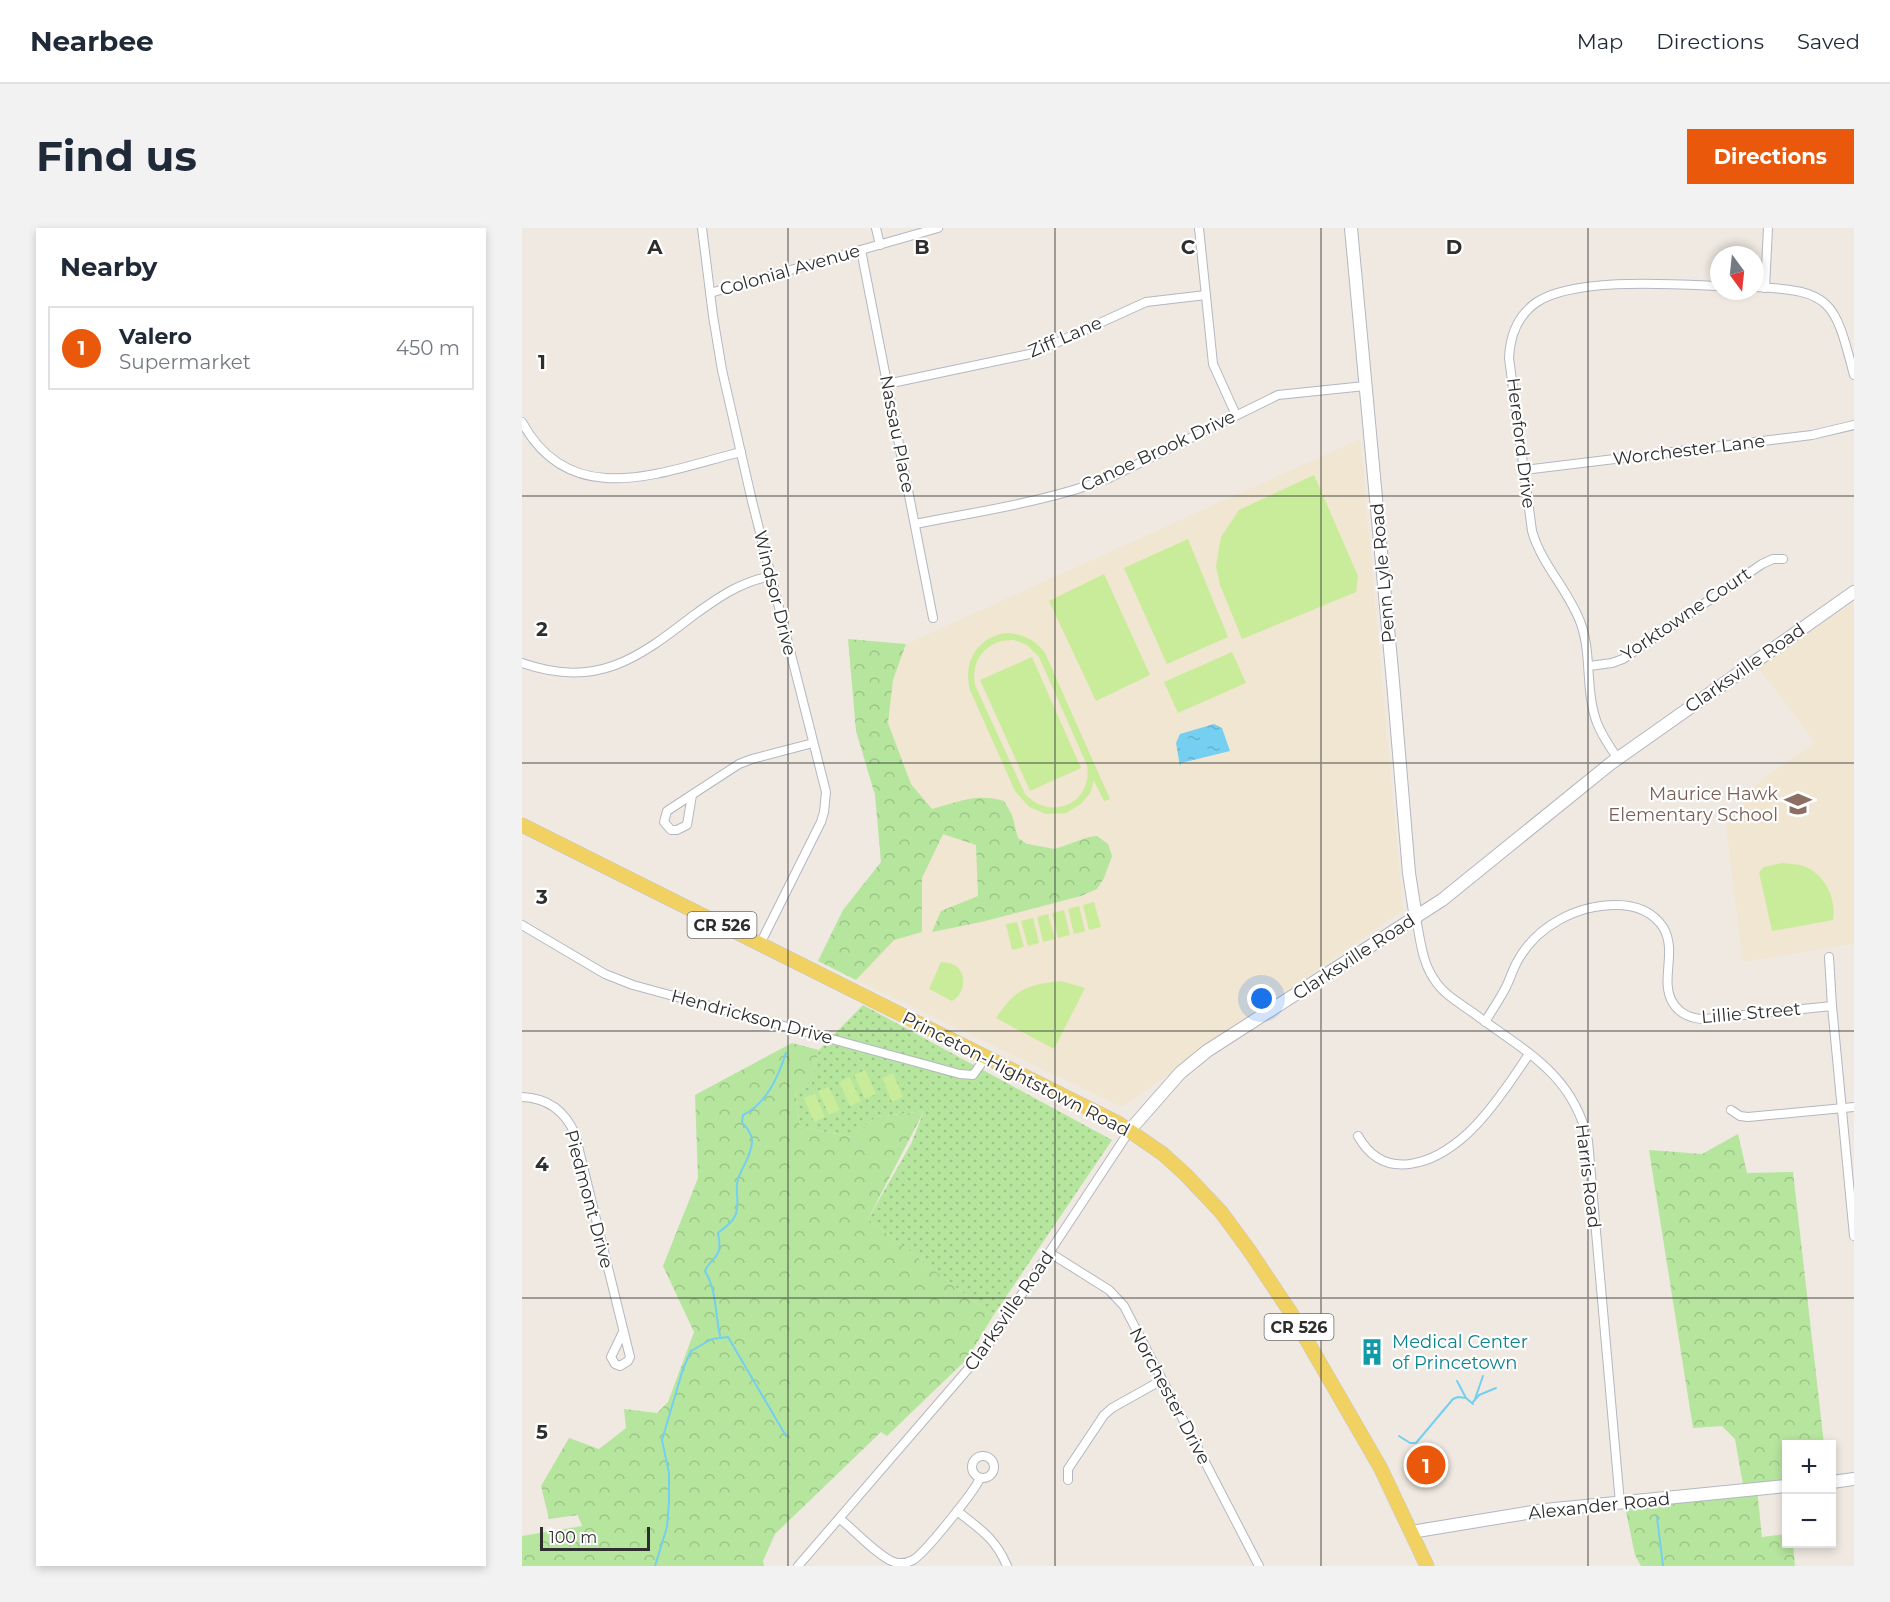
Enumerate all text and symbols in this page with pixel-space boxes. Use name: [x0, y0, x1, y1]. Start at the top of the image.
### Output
text: Nearbee: [30, 24, 154, 58]
text: Map: [1577, 29, 1623, 54]
text: Directions: [1656, 29, 1764, 54]
text: Saved: [1797, 29, 1860, 54]
button: Directions: [1687, 129, 1854, 184]
text: Find us: [36, 130, 197, 182]
text: A: [646, 235, 663, 259]
text: B: [914, 235, 930, 259]
text: C: [1181, 235, 1196, 259]
text: D: [1446, 235, 1462, 259]
street label: Colonial Avenue: [717, 239, 863, 301]
north arrow: [1710, 246, 1764, 300]
text: Nearby: [60, 251, 157, 283]
street label: Ziff Lane: [1025, 312, 1105, 362]
text: Valero: [119, 323, 192, 350]
text: 1: [78, 336, 85, 360]
text: 450 m: [396, 336, 460, 360]
text: Supermarket: [119, 350, 251, 374]
text: 1: [538, 350, 546, 374]
street label: Nassau Place: [875, 373, 919, 495]
street label: Hereford Drive: [1502, 376, 1540, 510]
street label: Canoe Brook Drive: [1077, 405, 1239, 496]
street label: Worchester Lane: [1612, 430, 1766, 470]
street label: Penn Lyle Road: [1366, 502, 1400, 644]
street label: Windsor Drive: [749, 528, 801, 658]
street label: Yorktowne Court: [1617, 562, 1755, 666]
text: 2: [536, 617, 548, 641]
street label: Clarksville Road: [1681, 618, 1809, 718]
place label: Maurice Hawk Elementary School: [1608, 783, 1778, 826]
school or university icon: Maurice Hawk Elementary School: [1783, 789, 1813, 819]
text: 3: [535, 885, 548, 909]
street label: Clarksville Road: [1289, 909, 1419, 1005]
road number: CR 526: [688, 912, 756, 938]
your location: [1247, 984, 1276, 1013]
street label: Hendrickson Drive: [669, 985, 835, 1049]
street label: Lillie Street: [1700, 998, 1802, 1028]
street label: Princeton-Hightstown Road: [898, 1007, 1134, 1141]
street label: Harris Road: [1571, 1123, 1605, 1229]
street label: Piedmont Drive: [560, 1127, 618, 1271]
text: 4: [535, 1152, 549, 1176]
street label: Clarksville Road: [959, 1247, 1059, 1375]
road number: CR 526: [1264, 1314, 1334, 1340]
street label: Norchester Drive: [1125, 1324, 1215, 1468]
place label: Medical Center of Princetown: [1392, 1331, 1528, 1374]
building icon: Medical Center of Princetown: [1357, 1337, 1387, 1367]
text: 5: [536, 1420, 548, 1444]
map controls: [1782, 1440, 1836, 1548]
button: +: [1782, 1440, 1836, 1494]
pin: 1: [1406, 1442, 1446, 1488]
street label: Alexander Road: [1527, 1488, 1671, 1524]
button: −: [1782, 1494, 1836, 1548]
scale bar: [540, 1524, 650, 1552]
text: 100 m: [549, 1528, 597, 1547]

